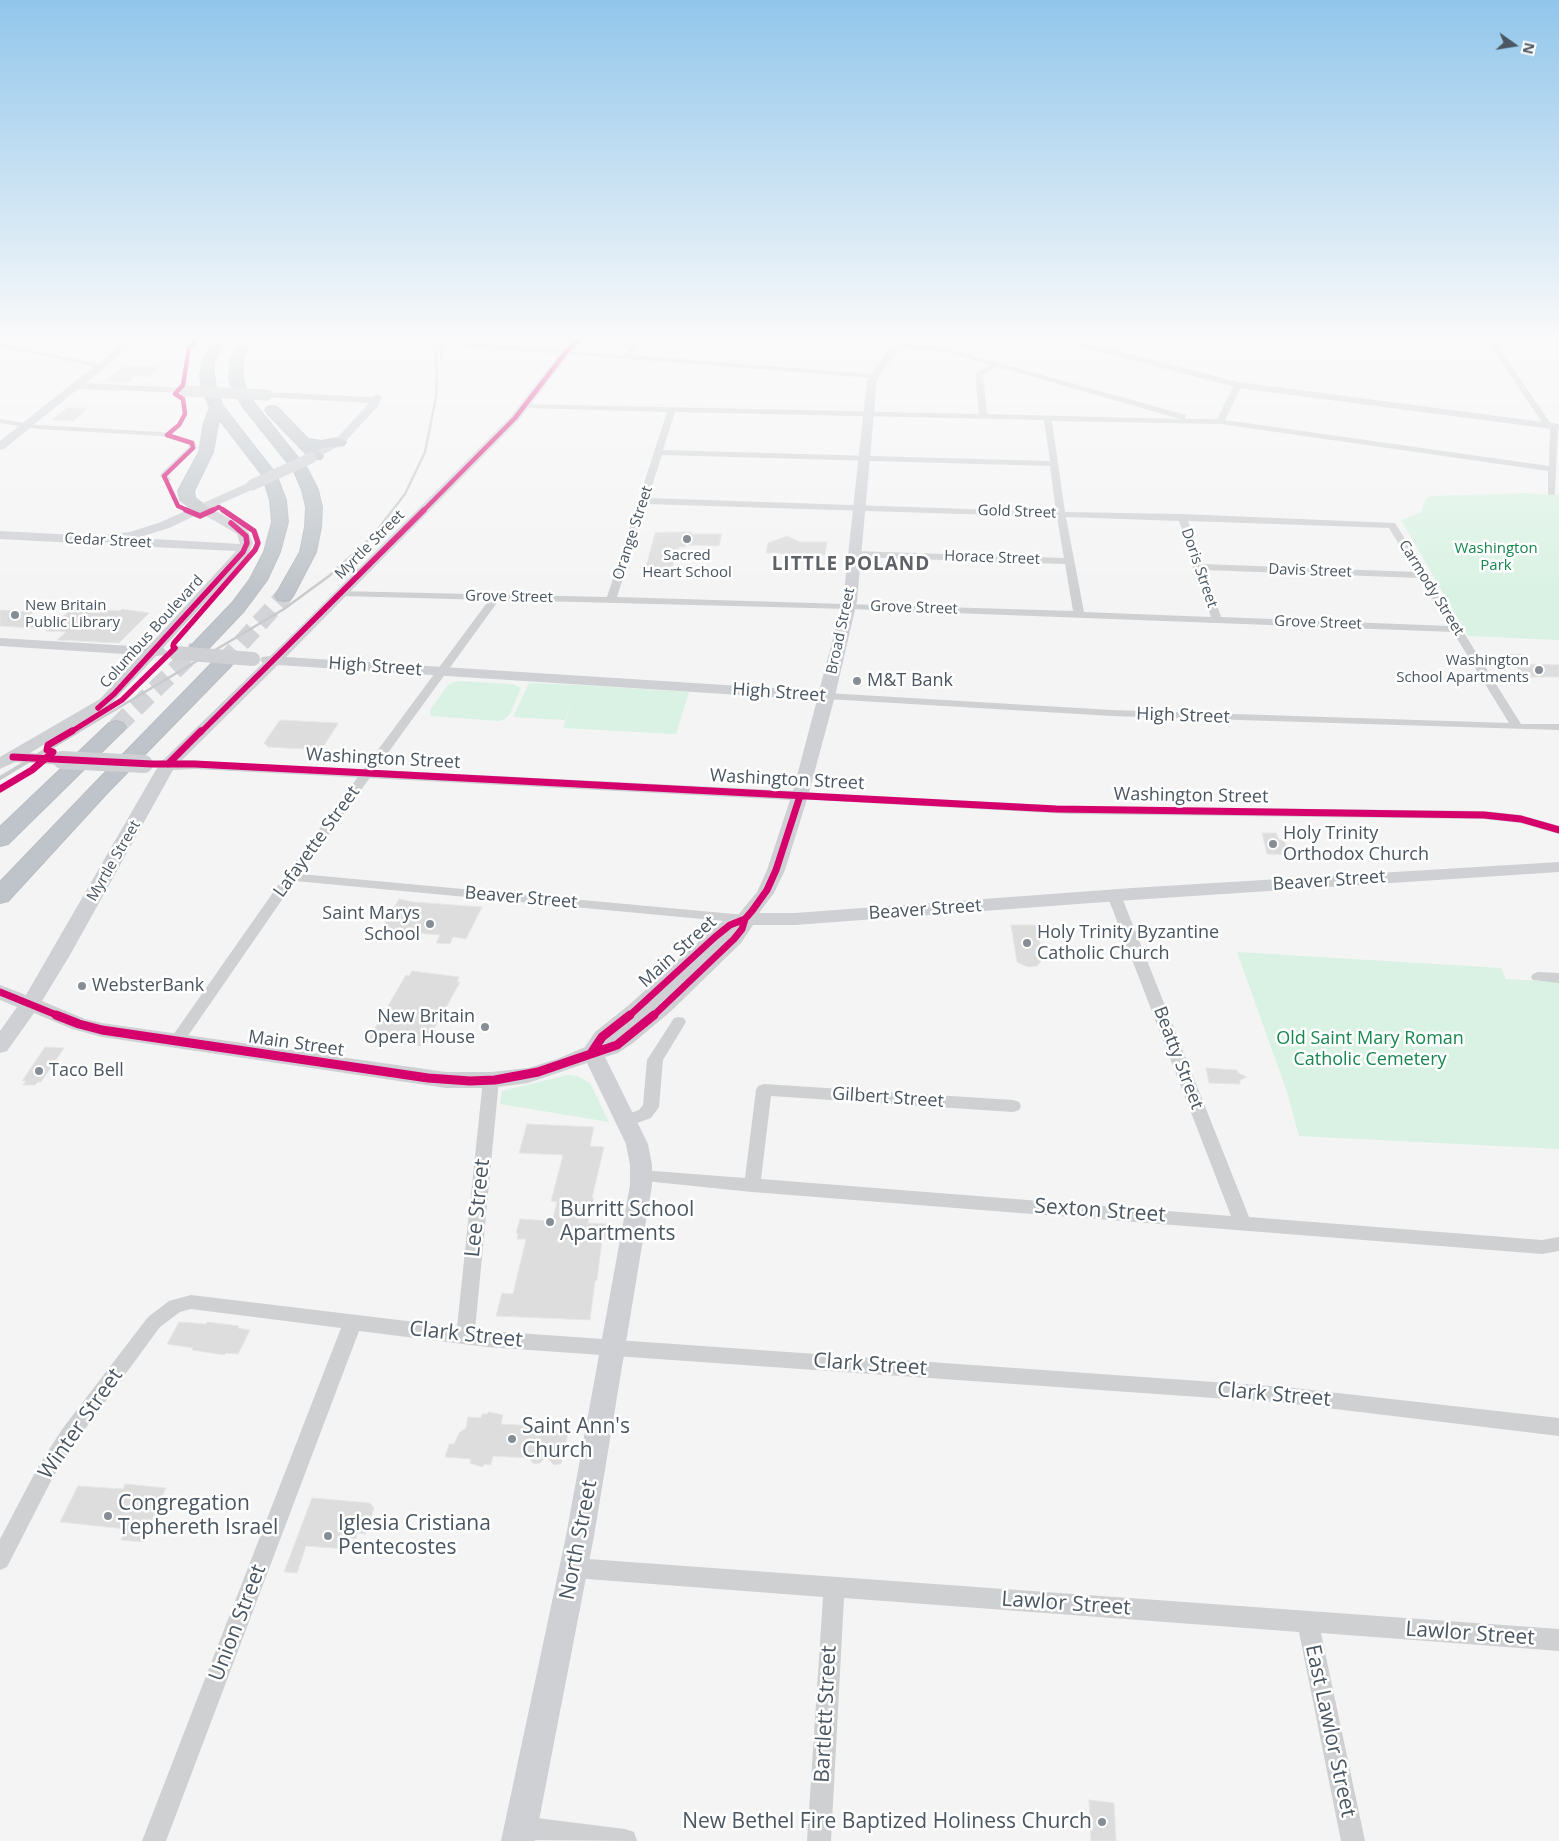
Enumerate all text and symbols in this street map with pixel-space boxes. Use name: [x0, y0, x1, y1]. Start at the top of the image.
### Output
north arrow: [1489, 20, 1539, 70]
text: N: [1519, 41, 1540, 56]
street label: Orange Street: [609, 484, 657, 582]
street label: Gold Street: [977, 502, 1057, 522]
street label: Myrtle Street: [332, 507, 408, 583]
street label: Doris Street: [1177, 526, 1221, 610]
street label: Cedar Street: [64, 530, 152, 552]
marker: Sacred Heart School: [681, 533, 693, 545]
street label: Carmody Street: [1394, 537, 1468, 639]
park label: Washington Park: [1454, 540, 1538, 575]
place label: Sacred Heart School: [642, 547, 732, 582]
street label: Horace Street: [944, 547, 1040, 569]
district label: LITTLE POLAND: [770, 554, 932, 576]
street label: Davis Street: [1268, 561, 1352, 581]
street label: Columbus Boulevard: [96, 572, 208, 692]
street label: Broad Street: [823, 586, 859, 676]
street label: Grove Street: [465, 587, 553, 607]
place label: New Britain Public Library: [25, 597, 120, 632]
street label: Grove Street: [870, 597, 958, 619]
marker: New Britain Public Library: [9, 609, 21, 621]
street label: Grove Street: [1274, 612, 1362, 634]
place label: Washington School Apartments: [1396, 652, 1529, 687]
street label: High Street: [328, 653, 422, 681]
marker: Washington School Apartments: [1533, 664, 1545, 676]
place label: M&T Bank: [867, 670, 953, 692]
marker: M&T Bank: [851, 675, 863, 687]
street label: High Street: [732, 679, 826, 707]
street label: High Street: [1136, 704, 1230, 728]
street label: Washington Street: [305, 744, 461, 774]
street label: Washington Street: [709, 765, 865, 795]
street label: Lafayette Street: [269, 782, 365, 902]
street label: Washington Street: [1113, 784, 1269, 808]
street label: Myrtle Street: [84, 817, 144, 905]
place label: Holy Trinity Orthodox Church: [1283, 823, 1429, 866]
marker: Holy Trinity Orthodox Church: [1267, 838, 1279, 850]
street label: Beaver Street: [1272, 866, 1386, 896]
street label: Beaver Street: [464, 882, 578, 914]
street label: Beaver Street: [868, 895, 982, 925]
place label: Saint Marys School: [322, 903, 420, 946]
street label: Main Street: [635, 912, 721, 992]
marker: Saint Marys School: [424, 918, 436, 930]
place label: Holy Trinity Byzantine Catholic Church: [1037, 922, 1219, 964]
marker: Holy Trinity Byzantine Catholic Church: [1021, 937, 1033, 949]
place label: WebsterBank: [92, 975, 204, 997]
marker: WebsterBank: [76, 980, 88, 992]
street label: Beatty Street: [1148, 1003, 1208, 1113]
place label: New Britain Opera House: [364, 1006, 475, 1048]
marker: New Britain Opera House: [479, 1021, 491, 1033]
street label: Main Street: [247, 1027, 345, 1061]
park label: Old Saint Mary Roman Catholic Cemetery: [1276, 1028, 1464, 1070]
place label: Taco Bell: [49, 1060, 124, 1082]
marker: Taco Bell: [33, 1065, 45, 1077]
street label: Gilbert Street: [831, 1083, 945, 1113]
street label: Lee Street: [460, 1158, 496, 1258]
street label: Sexton Street: [1034, 1194, 1166, 1228]
place label: Burritt School Apartments: [560, 1197, 694, 1247]
marker: Burritt School Apartments: [544, 1216, 556, 1228]
street label: Clark Street: [408, 1317, 524, 1353]
street label: Clark Street: [812, 1348, 928, 1382]
street label: Winter Street: [34, 1364, 128, 1484]
street label: Clark Street: [1216, 1377, 1332, 1413]
place label: Saint Ann's Church: [522, 1414, 630, 1464]
marker: Saint Ann's Church: [506, 1433, 518, 1445]
street label: North Street: [555, 1478, 603, 1602]
place label: Congregation Tephereth Israel: [118, 1491, 278, 1541]
marker: Congregation Tephereth Israel: [102, 1510, 114, 1522]
place label: Iglesia Cristiana Pentecostes: [338, 1511, 491, 1561]
marker: Iglesia Cristiana Pentecostes: [322, 1530, 334, 1542]
street label: Union Street: [204, 1561, 272, 1685]
street label: Lawlor Street: [1001, 1587, 1131, 1621]
street label: Lawlor Street: [1405, 1617, 1535, 1651]
street label: East Lawlor Street: [1299, 1642, 1361, 1820]
street label: Bartlett Street: [810, 1645, 842, 1783]
place label: New Bethel Fire Baptized Holiness Church: [682, 1809, 1092, 1835]
marker: New Bethel Fire Baptized Holiness Church: [1096, 1816, 1108, 1828]

